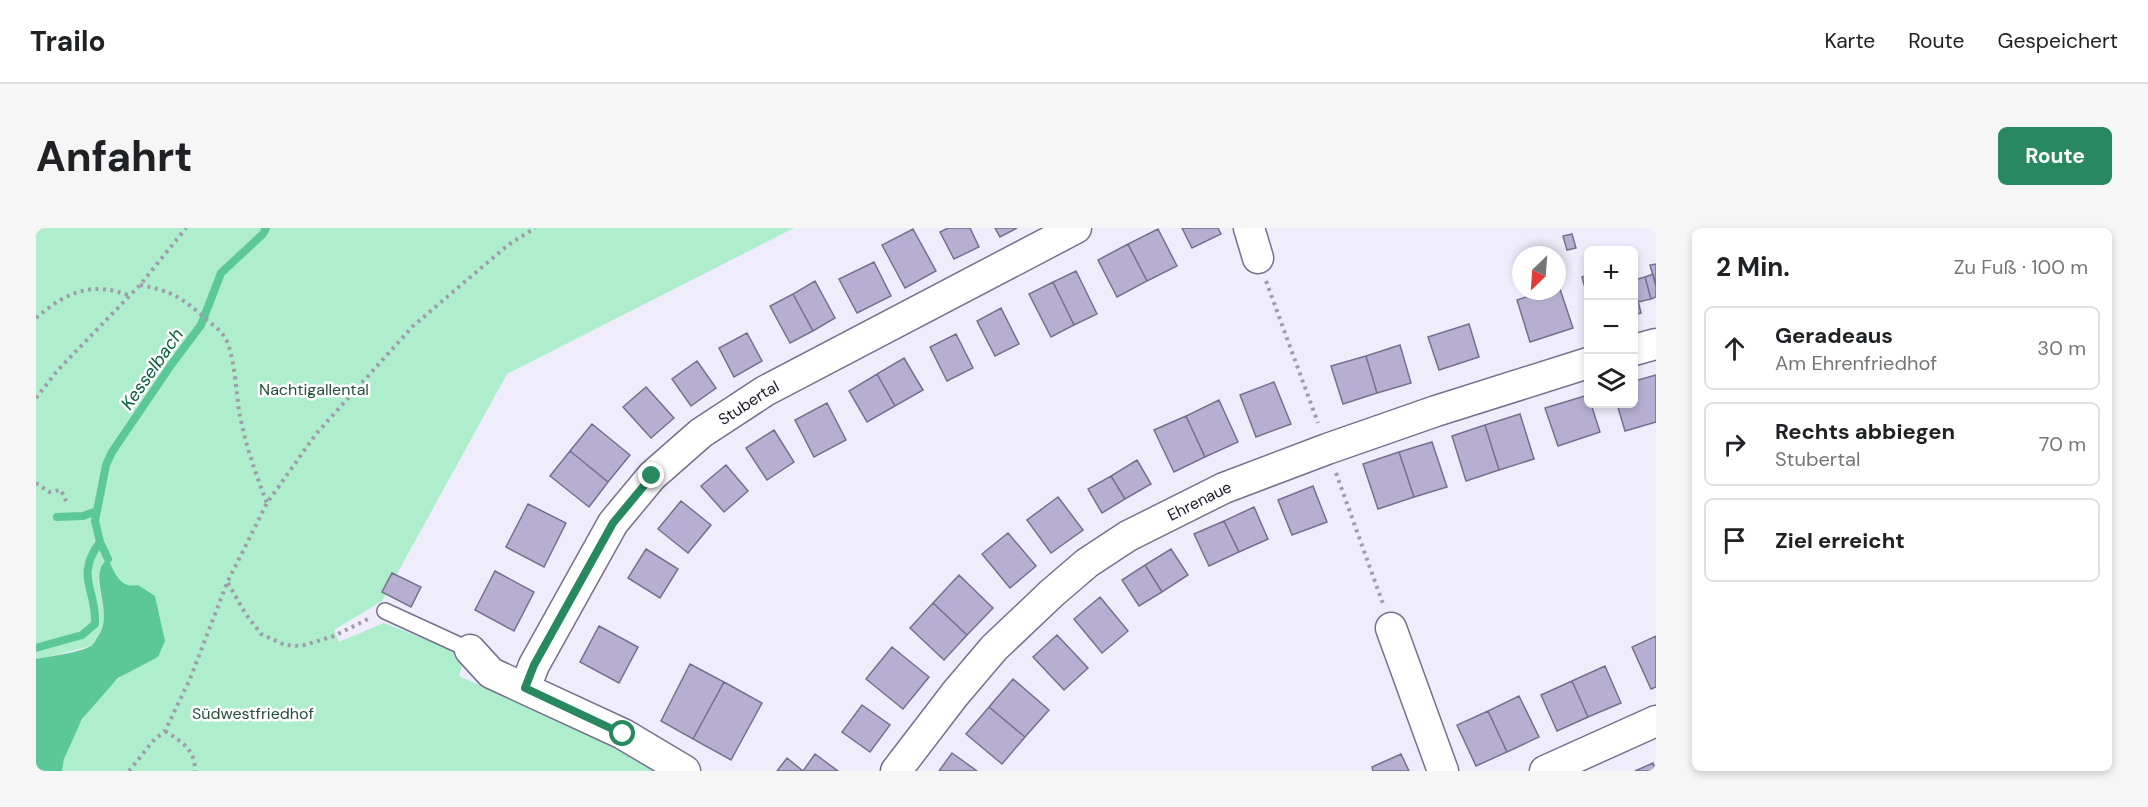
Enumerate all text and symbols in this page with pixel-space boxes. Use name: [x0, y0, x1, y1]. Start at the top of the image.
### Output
text: Trailo: [30, 23, 106, 60]
text: Karte: [1824, 27, 1875, 55]
text: Route: [1908, 27, 1964, 55]
text: Gespeichert: [1997, 27, 2118, 55]
button: Route: [1998, 127, 2112, 185]
text: Anfahrt: [36, 129, 192, 184]
north arrow: [1512, 246, 1566, 300]
map controls: [1584, 246, 1638, 408]
button: +: [1584, 246, 1638, 300]
text: 2 Min.: [1716, 250, 1790, 284]
text: Zu Fuß · 100 m: [1954, 254, 2088, 280]
button: −: [1584, 300, 1638, 354]
text: Geradeaus: [1775, 321, 1893, 350]
water label: Kesselbach: [115, 324, 189, 414]
icon: ahead: [1718, 332, 1751, 365]
text: 30 m: [2037, 335, 2086, 361]
text: Am Ehrenfriedhof: [1775, 350, 1937, 376]
button: layers: [1584, 354, 1638, 408]
street label: Stubertal: [714, 375, 782, 430]
park label: Nachtigallental: [259, 379, 369, 400]
text: Rechts abbiegen: [1775, 417, 1955, 446]
icon: right: [1718, 428, 1751, 461]
text: 70 m: [2039, 431, 2086, 457]
text: Stubertal: [1775, 446, 1860, 472]
route end: [638, 462, 664, 488]
street label: Ehrenaue: [1164, 476, 1234, 525]
icon: arrive: [1718, 524, 1751, 557]
text: Ziel erreicht: [1775, 526, 1905, 555]
park label: Südwestfriedhof: [192, 703, 314, 724]
route start: [609, 720, 635, 746]

